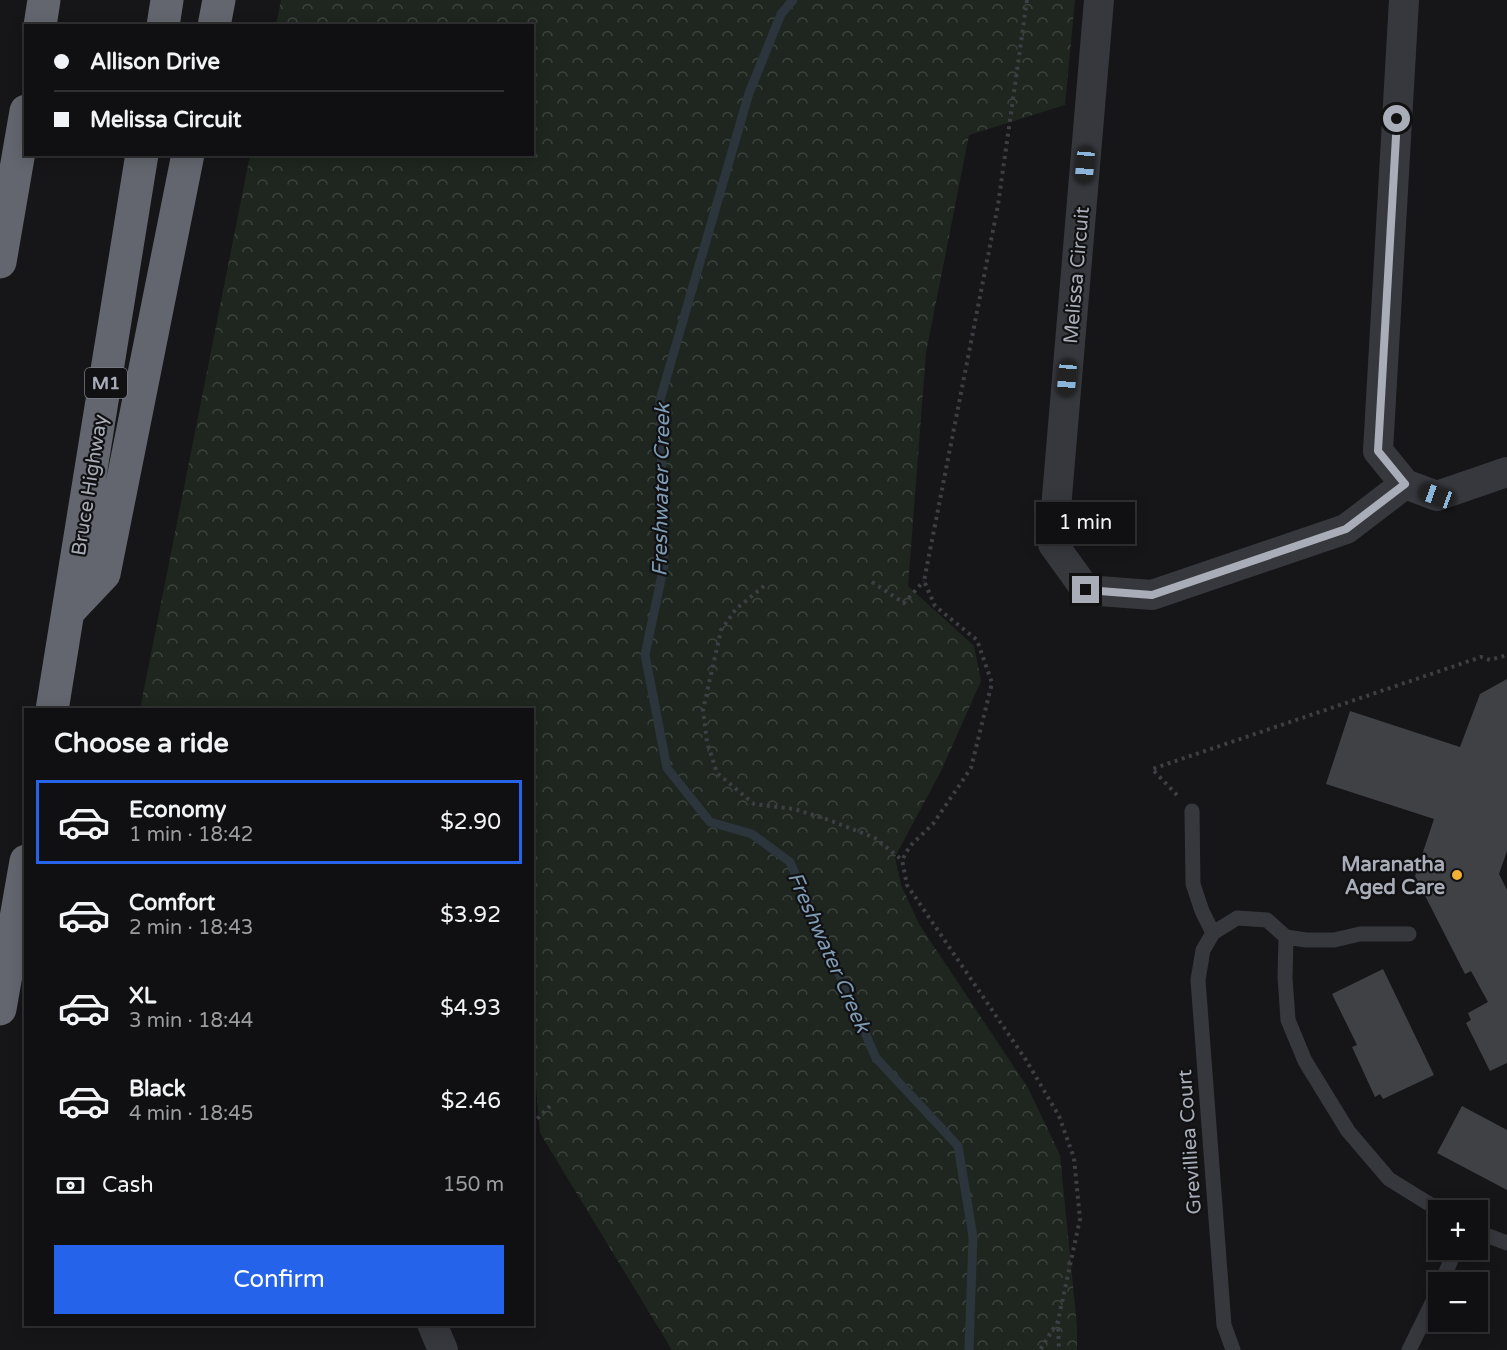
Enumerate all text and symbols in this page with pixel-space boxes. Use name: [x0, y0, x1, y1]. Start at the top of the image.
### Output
text: Allison Drive: [90, 49, 220, 75]
route start: [1383, 105, 1410, 132]
text: Melissa Circuit: [90, 107, 241, 133]
car: [1074, 146, 1096, 184]
street label: Melissa Circuit: [1059, 205, 1095, 345]
car: [1056, 359, 1078, 397]
road number: M1: [85, 368, 127, 398]
water label: Freshwater Creek: [647, 402, 676, 577]
street label: Bruce Highway: [67, 413, 113, 557]
car: [1417, 481, 1457, 511]
callout: 1 min: [1036, 503, 1136, 545]
text: 1 min: [1059, 511, 1112, 535]
route end: [1072, 576, 1099, 603]
text: Choose a ride: [54, 727, 229, 760]
icon: car: [57, 795, 111, 849]
text: Economy: [129, 797, 226, 823]
text: $2.90: [440, 809, 501, 835]
text: 1 min · 18:42: [129, 823, 253, 847]
place label: Maranatha Aged Care: [1341, 853, 1445, 900]
water label: Freshwater Creek: [782, 868, 876, 1038]
marker: Maranatha Aged Care: [1450, 868, 1464, 882]
icon: car: [57, 888, 111, 942]
text: Comfort: [129, 890, 215, 916]
text: $3.92: [440, 902, 501, 928]
text: 2 min · 18:43: [129, 916, 253, 940]
icon: car: [57, 981, 111, 1035]
text: XL: [129, 983, 156, 1009]
text: $4.93: [440, 995, 501, 1021]
text: 3 min · 18:44: [129, 1009, 253, 1033]
street label: Grevilliea Court: [1173, 1068, 1207, 1215]
icon: car: [57, 1074, 111, 1128]
text: Black: [129, 1076, 186, 1102]
text: $2.46: [441, 1088, 501, 1114]
text: 4 min · 18:45: [129, 1102, 253, 1126]
icon: cash: [54, 1169, 87, 1202]
text: Cash: [102, 1172, 154, 1198]
text: 150 m: [443, 1173, 504, 1197]
map controls: [1428, 1200, 1488, 1332]
button: +: [1428, 1200, 1488, 1260]
button: Confirm: [54, 1245, 504, 1314]
button: −: [1428, 1272, 1488, 1332]

